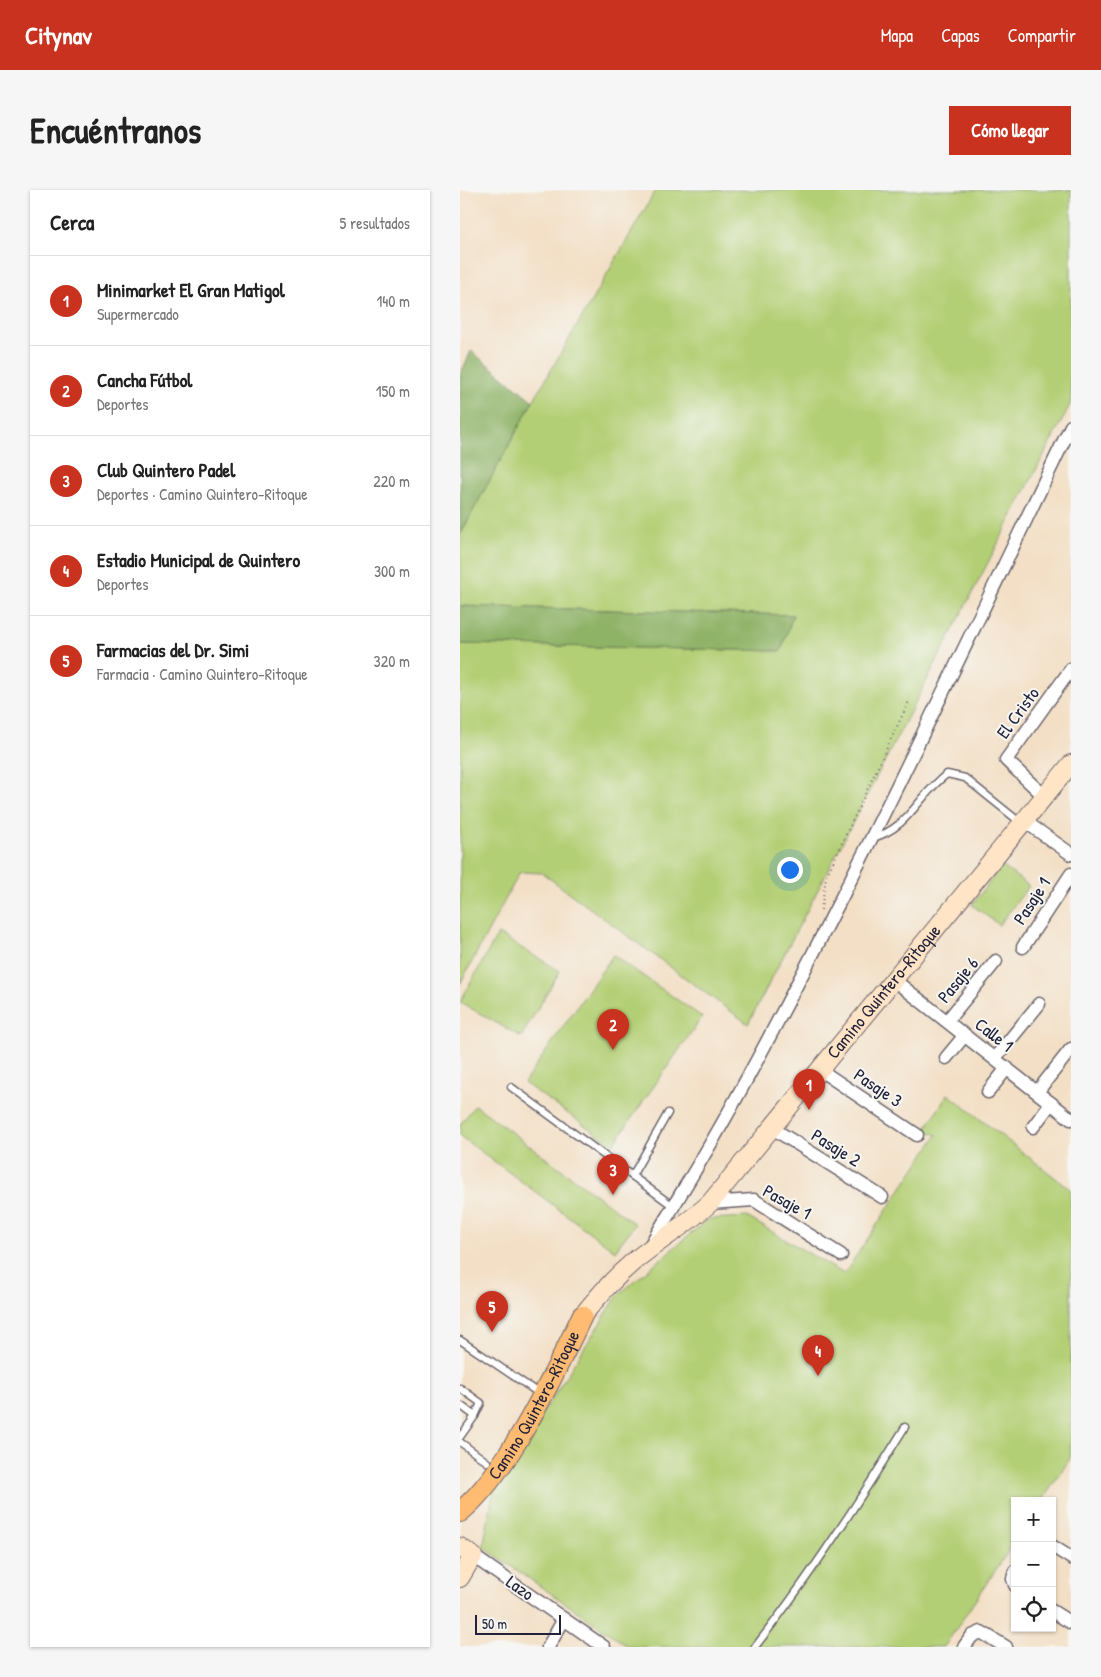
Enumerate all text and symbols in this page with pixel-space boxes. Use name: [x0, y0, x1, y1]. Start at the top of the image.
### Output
text: Citynav: [25, 19, 92, 51]
text: Mapa: [881, 23, 913, 48]
text: Capas: [941, 23, 980, 48]
text: Compartir: [1008, 23, 1076, 48]
button: Cómo llegar: [949, 106, 1071, 155]
text: Encuéntranos: [30, 107, 201, 154]
text: Cerca: [50, 208, 94, 237]
text: 5 resultados: [340, 212, 410, 234]
text: Minimarket El Gran Matigol: [97, 277, 285, 303]
text: 1: [63, 290, 69, 312]
text: 140 m: [376, 290, 410, 312]
text: Supermercado: [97, 303, 179, 325]
text: Cancha Fútbol: [97, 367, 192, 393]
text: 2: [62, 380, 70, 402]
text: 150 m: [376, 380, 410, 402]
text: Deportes: [97, 393, 148, 415]
text: Club Quintero Padel: [97, 457, 235, 483]
text: 3: [62, 470, 70, 492]
text: 220 m: [373, 470, 410, 492]
text: Deportes · Camino Quintero-Ritoque: [97, 483, 308, 505]
text: Estadio Municipal de Quintero: [97, 547, 300, 573]
text: 4: [63, 560, 69, 582]
text: 300 m: [374, 560, 410, 582]
text: Deportes: [97, 573, 148, 595]
text: Farmacias del Dr. Simi: [97, 637, 249, 663]
text: 5: [63, 650, 69, 672]
text: 320 m: [374, 650, 410, 672]
text: Farmacia · Camino Quintero-Ritoque: [97, 663, 308, 685]
street label: El Cristo: [990, 682, 1045, 744]
your location: [777, 857, 803, 883]
street label: Pasaje 1: [1007, 872, 1056, 929]
street label: Camino Quintero-Ritoque: [821, 919, 946, 1064]
street label: Pasaje 6: [931, 951, 984, 1008]
pin: 2: [597, 1009, 629, 1050]
street label: Calle 1: [970, 1012, 1019, 1058]
street label: Pasaje 3: [849, 1062, 907, 1113]
pin: 1: [793, 1069, 825, 1110]
street label: Pasaje 2: [807, 1123, 866, 1173]
pin: 3: [597, 1154, 629, 1195]
street label: Pasaje 1: [759, 1178, 816, 1225]
pin: 5: [476, 1291, 508, 1332]
street label: Camino Quintero-Ritoque: [482, 1326, 585, 1485]
pin: 4: [802, 1335, 834, 1376]
map controls: [1011, 1497, 1056, 1632]
button: +: [1011, 1497, 1056, 1542]
button: −: [1011, 1542, 1056, 1587]
street label: Lazo: [501, 1569, 539, 1606]
button: locate: [1011, 1587, 1056, 1632]
scale bar: [475, 1612, 561, 1635]
text: 50 m: [482, 1614, 507, 1633]

